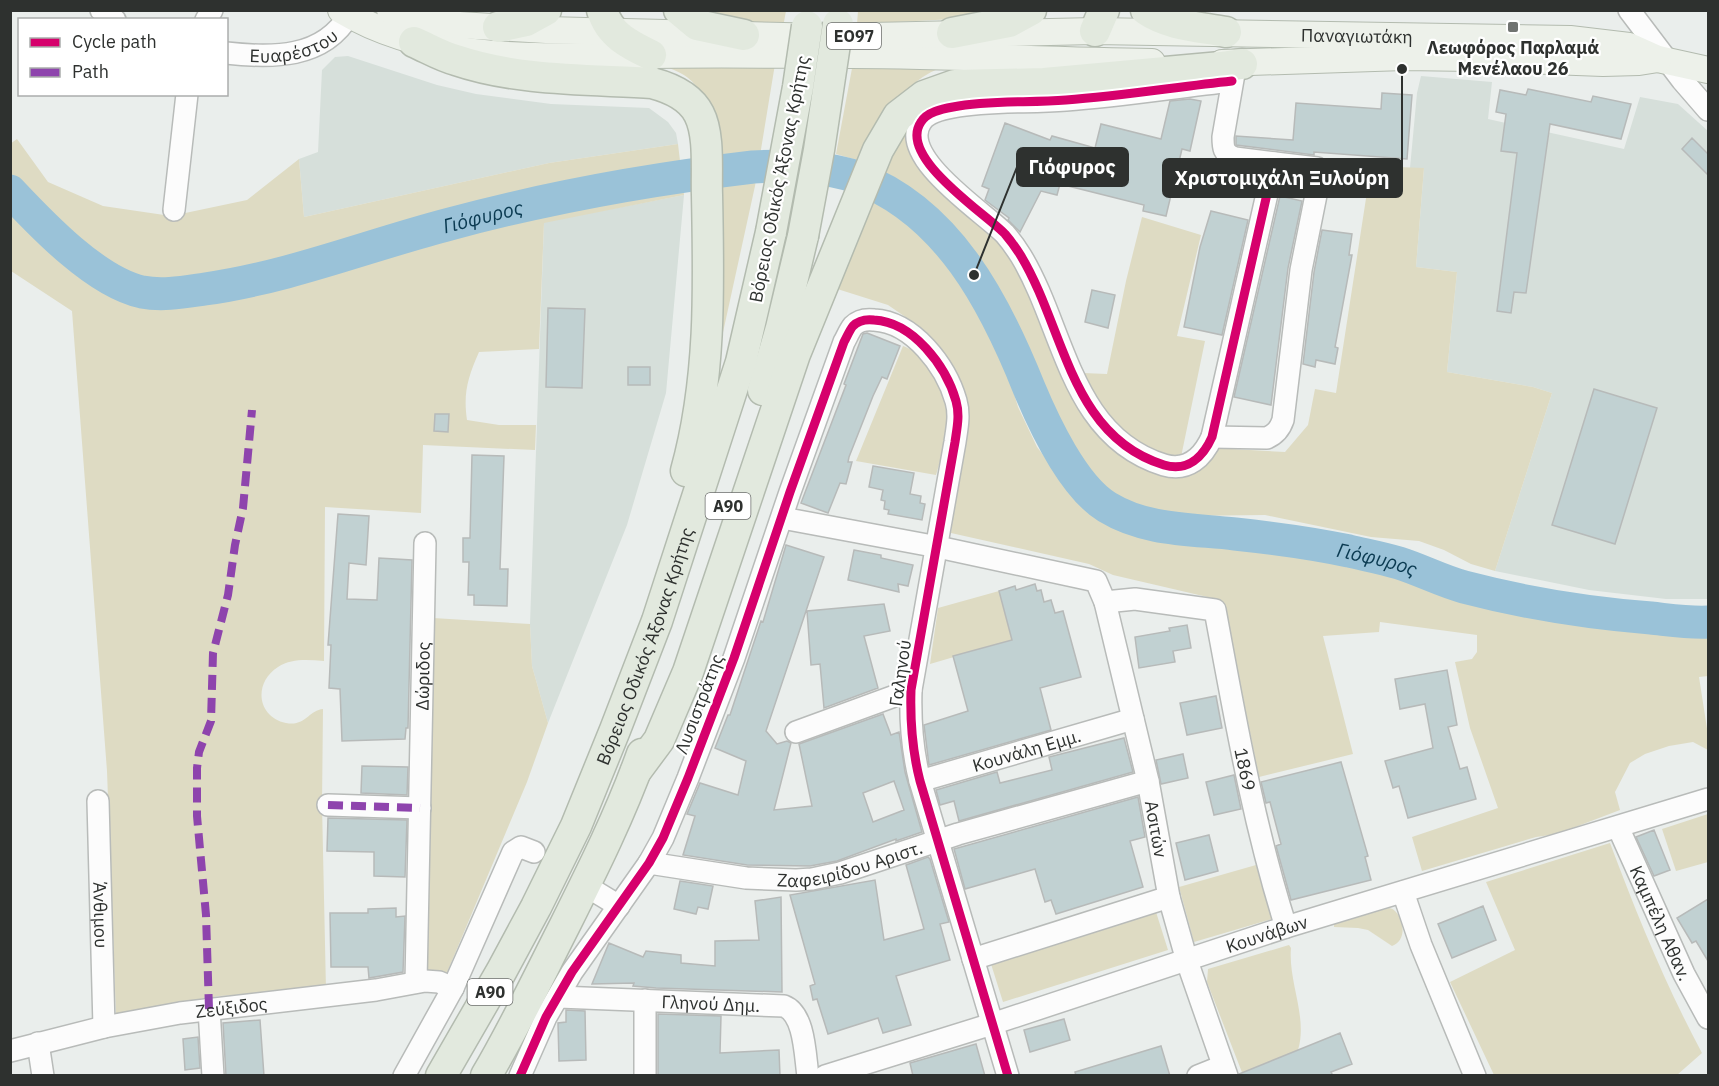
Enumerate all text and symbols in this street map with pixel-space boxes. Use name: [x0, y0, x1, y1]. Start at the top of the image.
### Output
legend: [18, 18, 228, 96]
marker: Λεωφόρος Παρλαμά Μενέλαου 26: [1506, 20, 1520, 34]
road number: ΕΟ97: [827, 23, 881, 49]
street label: Παναγιωτάκη: [1301, 23, 1413, 48]
street label: Ευαρέστου: [249, 24, 342, 67]
text: Cycle path: [72, 30, 157, 53]
place label: Λεωφόρος Παρλαμά Μενέλαου 26: [1427, 36, 1599, 80]
street label: Βόρειος Οδικός Άξονας Κρήτης: [744, 53, 814, 304]
text: Path: [72, 60, 109, 83]
callout: Γιόφυρος: [1017, 148, 1128, 186]
text: Γιόφυρος: [1028, 153, 1116, 180]
callout: Χριστομιχάλη Ξυλούρη: [1163, 159, 1402, 197]
text: Χριστομιχάλη Ξυλούρη: [1175, 164, 1389, 191]
water label: Γιόφυρος: [439, 193, 526, 239]
road number: Α90: [706, 493, 750, 519]
street label: Βόρειος Οδικός Άξονας Κρήτης: [591, 524, 698, 768]
water label: Γιόφυρος: [1335, 535, 1422, 582]
street label: Γαληνού: [884, 638, 916, 708]
street label: Δώριδος: [410, 641, 434, 711]
street label: Λυσιστράτης: [669, 650, 729, 757]
street label: Κουνάλη Εμμ.: [970, 723, 1084, 777]
street label: 1869: [1230, 746, 1261, 793]
street label: Ασιτών: [1140, 799, 1173, 859]
street label: Ζαφειρίδου Αριστ.: [777, 835, 925, 892]
street label: Καμπέλη Αθαν.: [1625, 862, 1697, 984]
street label: Άνθιμου: [89, 881, 113, 948]
street label: Κουνάβων: [1223, 910, 1310, 958]
road number: Α90: [468, 979, 512, 1005]
street label: Γληνού Δημ.: [661, 990, 761, 1017]
street label: Ζεύξιδος: [194, 991, 269, 1023]

